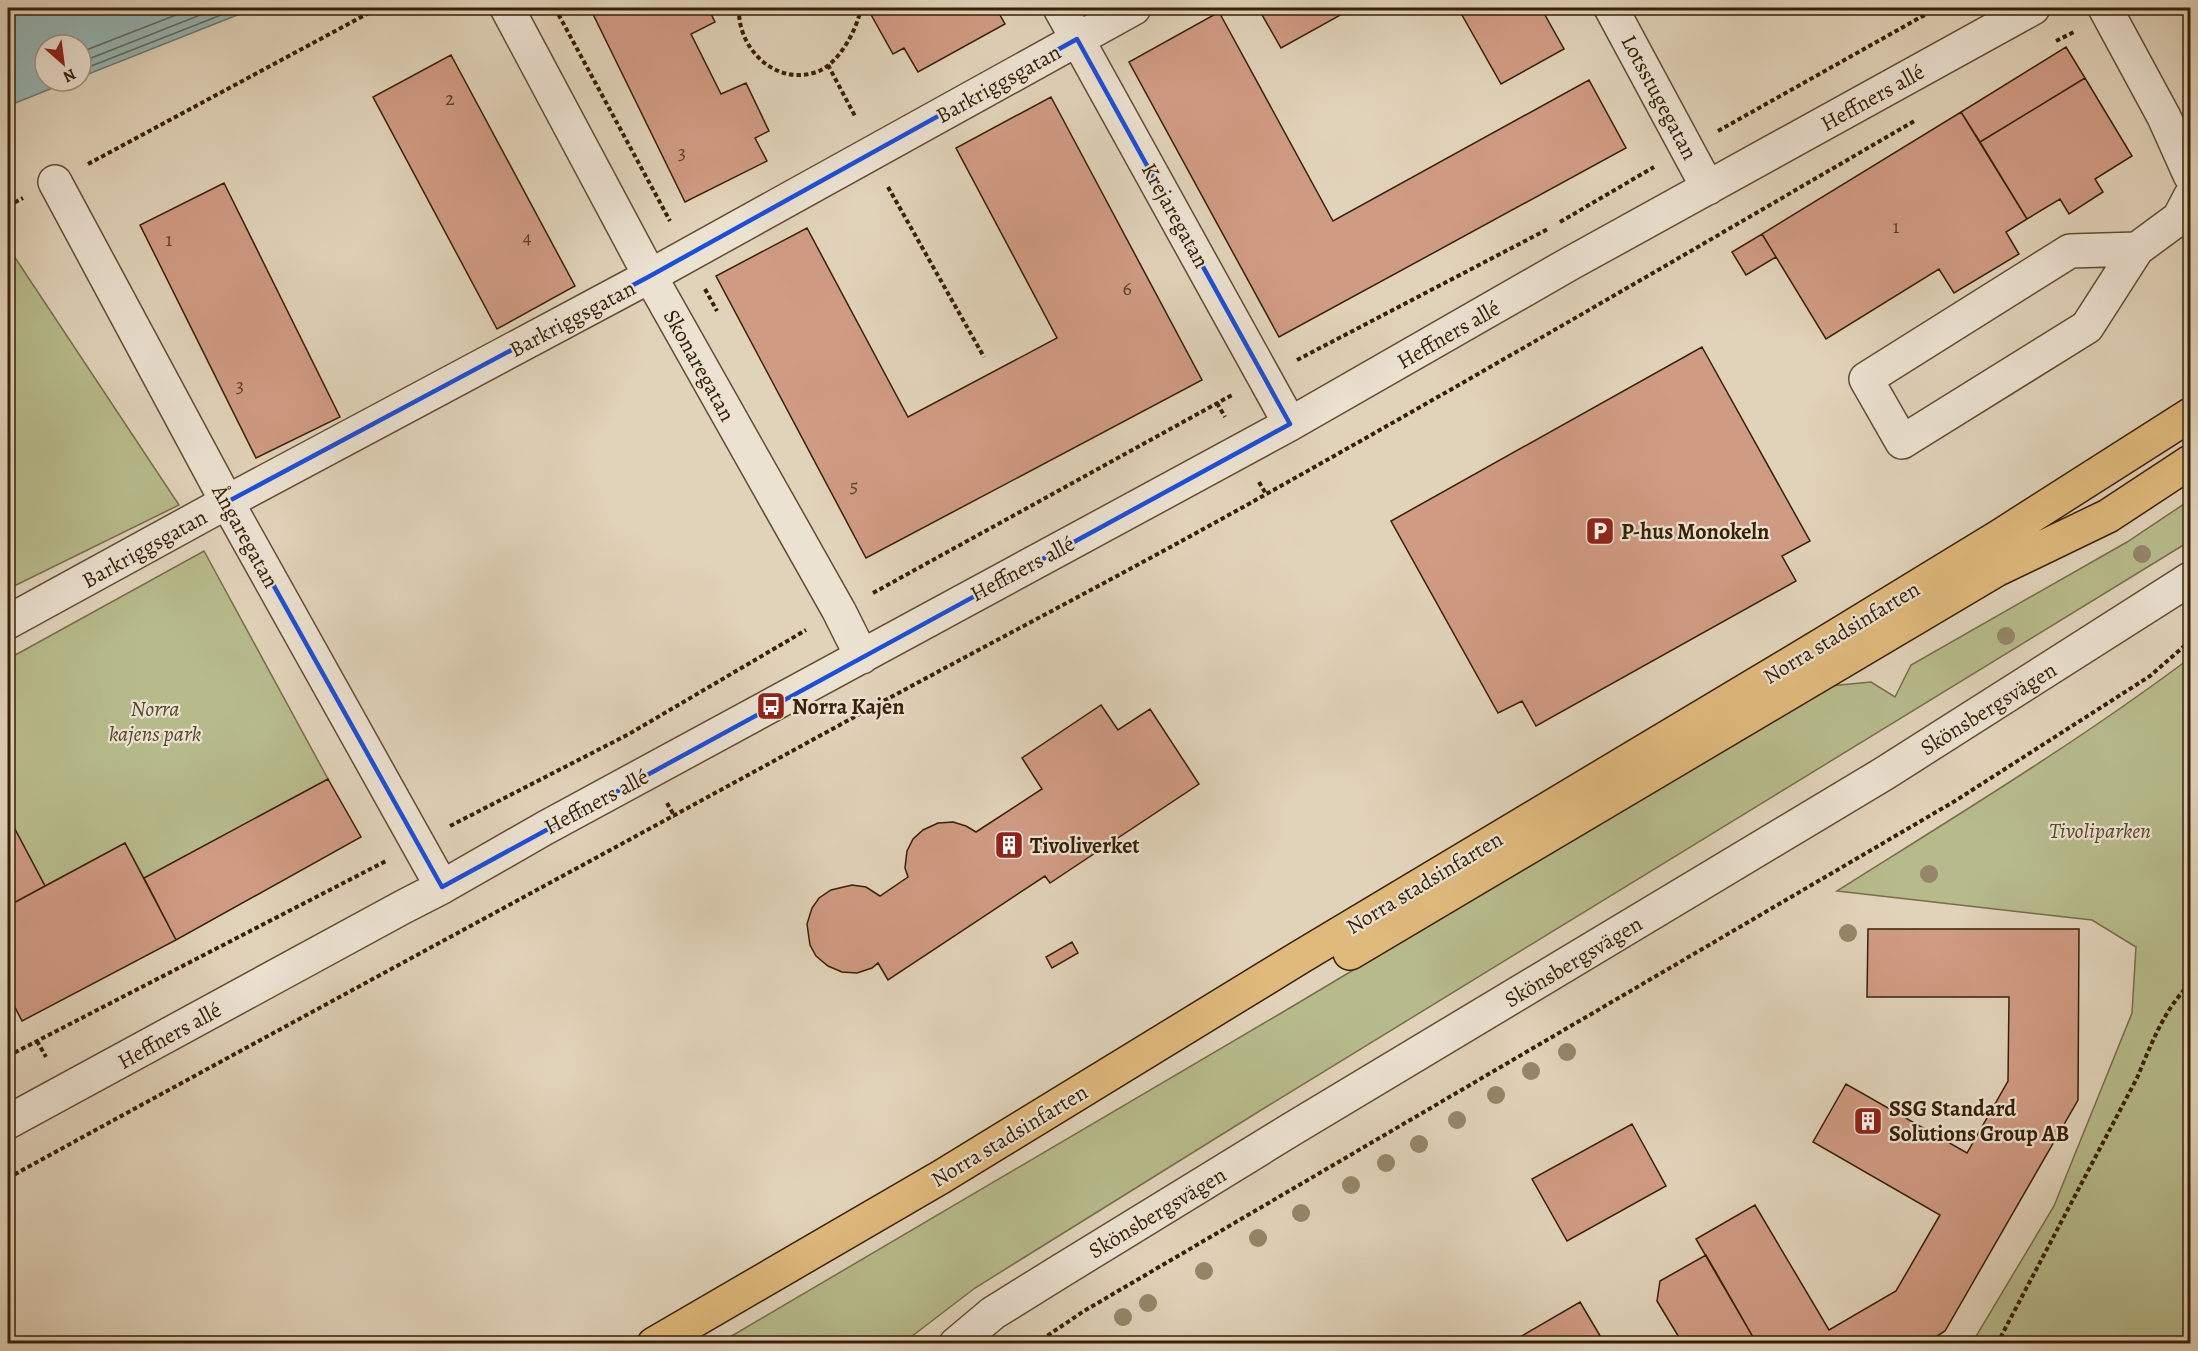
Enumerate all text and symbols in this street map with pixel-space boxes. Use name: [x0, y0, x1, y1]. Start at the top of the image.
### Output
street label: Lotsstugegatan: [1614, 30, 1705, 165]
north arrow: [33, 33, 93, 93]
street label: Barkriggsgatan: [931, 37, 1066, 131]
street label: Heffners allé: [1815, 57, 1930, 139]
text: N: [59, 63, 80, 88]
house number: 2: [445, 85, 455, 112]
house number: 3: [678, 139, 686, 166]
street label: Krejaregatan: [1134, 157, 1216, 273]
house number: 1: [1893, 213, 1900, 240]
house number: 4: [522, 224, 532, 251]
house number: 1: [166, 226, 173, 253]
street label: Barkriggsgatan: [504, 273, 641, 365]
house number: 6: [1122, 275, 1132, 302]
street label: Heffners allé: [1392, 293, 1505, 376]
street label: Skonaregatan: [656, 304, 742, 427]
house number: 3: [236, 372, 244, 399]
house number: 5: [850, 472, 858, 499]
street label: Ångaregatan: [204, 479, 286, 594]
street label: Barkriggsgatan: [77, 502, 212, 596]
parking icon: P-hus Monokeln: [1584, 515, 1616, 547]
place label: P-hus Monokeln: [1621, 517, 1769, 547]
street label: Heffners allé: [965, 529, 1080, 609]
street label: Norra stadsinfarten: [1758, 574, 1925, 691]
street label: Skönsbergsvägen: [1915, 655, 2063, 763]
bus stop icon: Norra Kajen: [755, 690, 787, 722]
place label: Norra Kajen: [792, 692, 905, 722]
park label: Norra kajens park: [109, 694, 202, 749]
street label: Heffners allé: [539, 762, 654, 842]
park label: Tivoliparken: [2049, 816, 2151, 846]
street label: Norra stadsinfarten: [1341, 824, 1508, 941]
building icon: Tivoliverket: [993, 829, 1025, 861]
place label: Tivoliverket: [1030, 831, 1140, 861]
street label: Skönsbergsvägen: [1499, 909, 1648, 1015]
street label: Heffners allé: [112, 995, 227, 1077]
street label: Norra stadsinfarten: [926, 1077, 1093, 1194]
place label: SSG Standard Solutions Group AB: [1889, 1094, 2069, 1149]
building icon: SSG Standard Solutions Group AB: [1852, 1105, 1884, 1137]
street label: Skönsbergsvägen: [1083, 1160, 1232, 1266]

